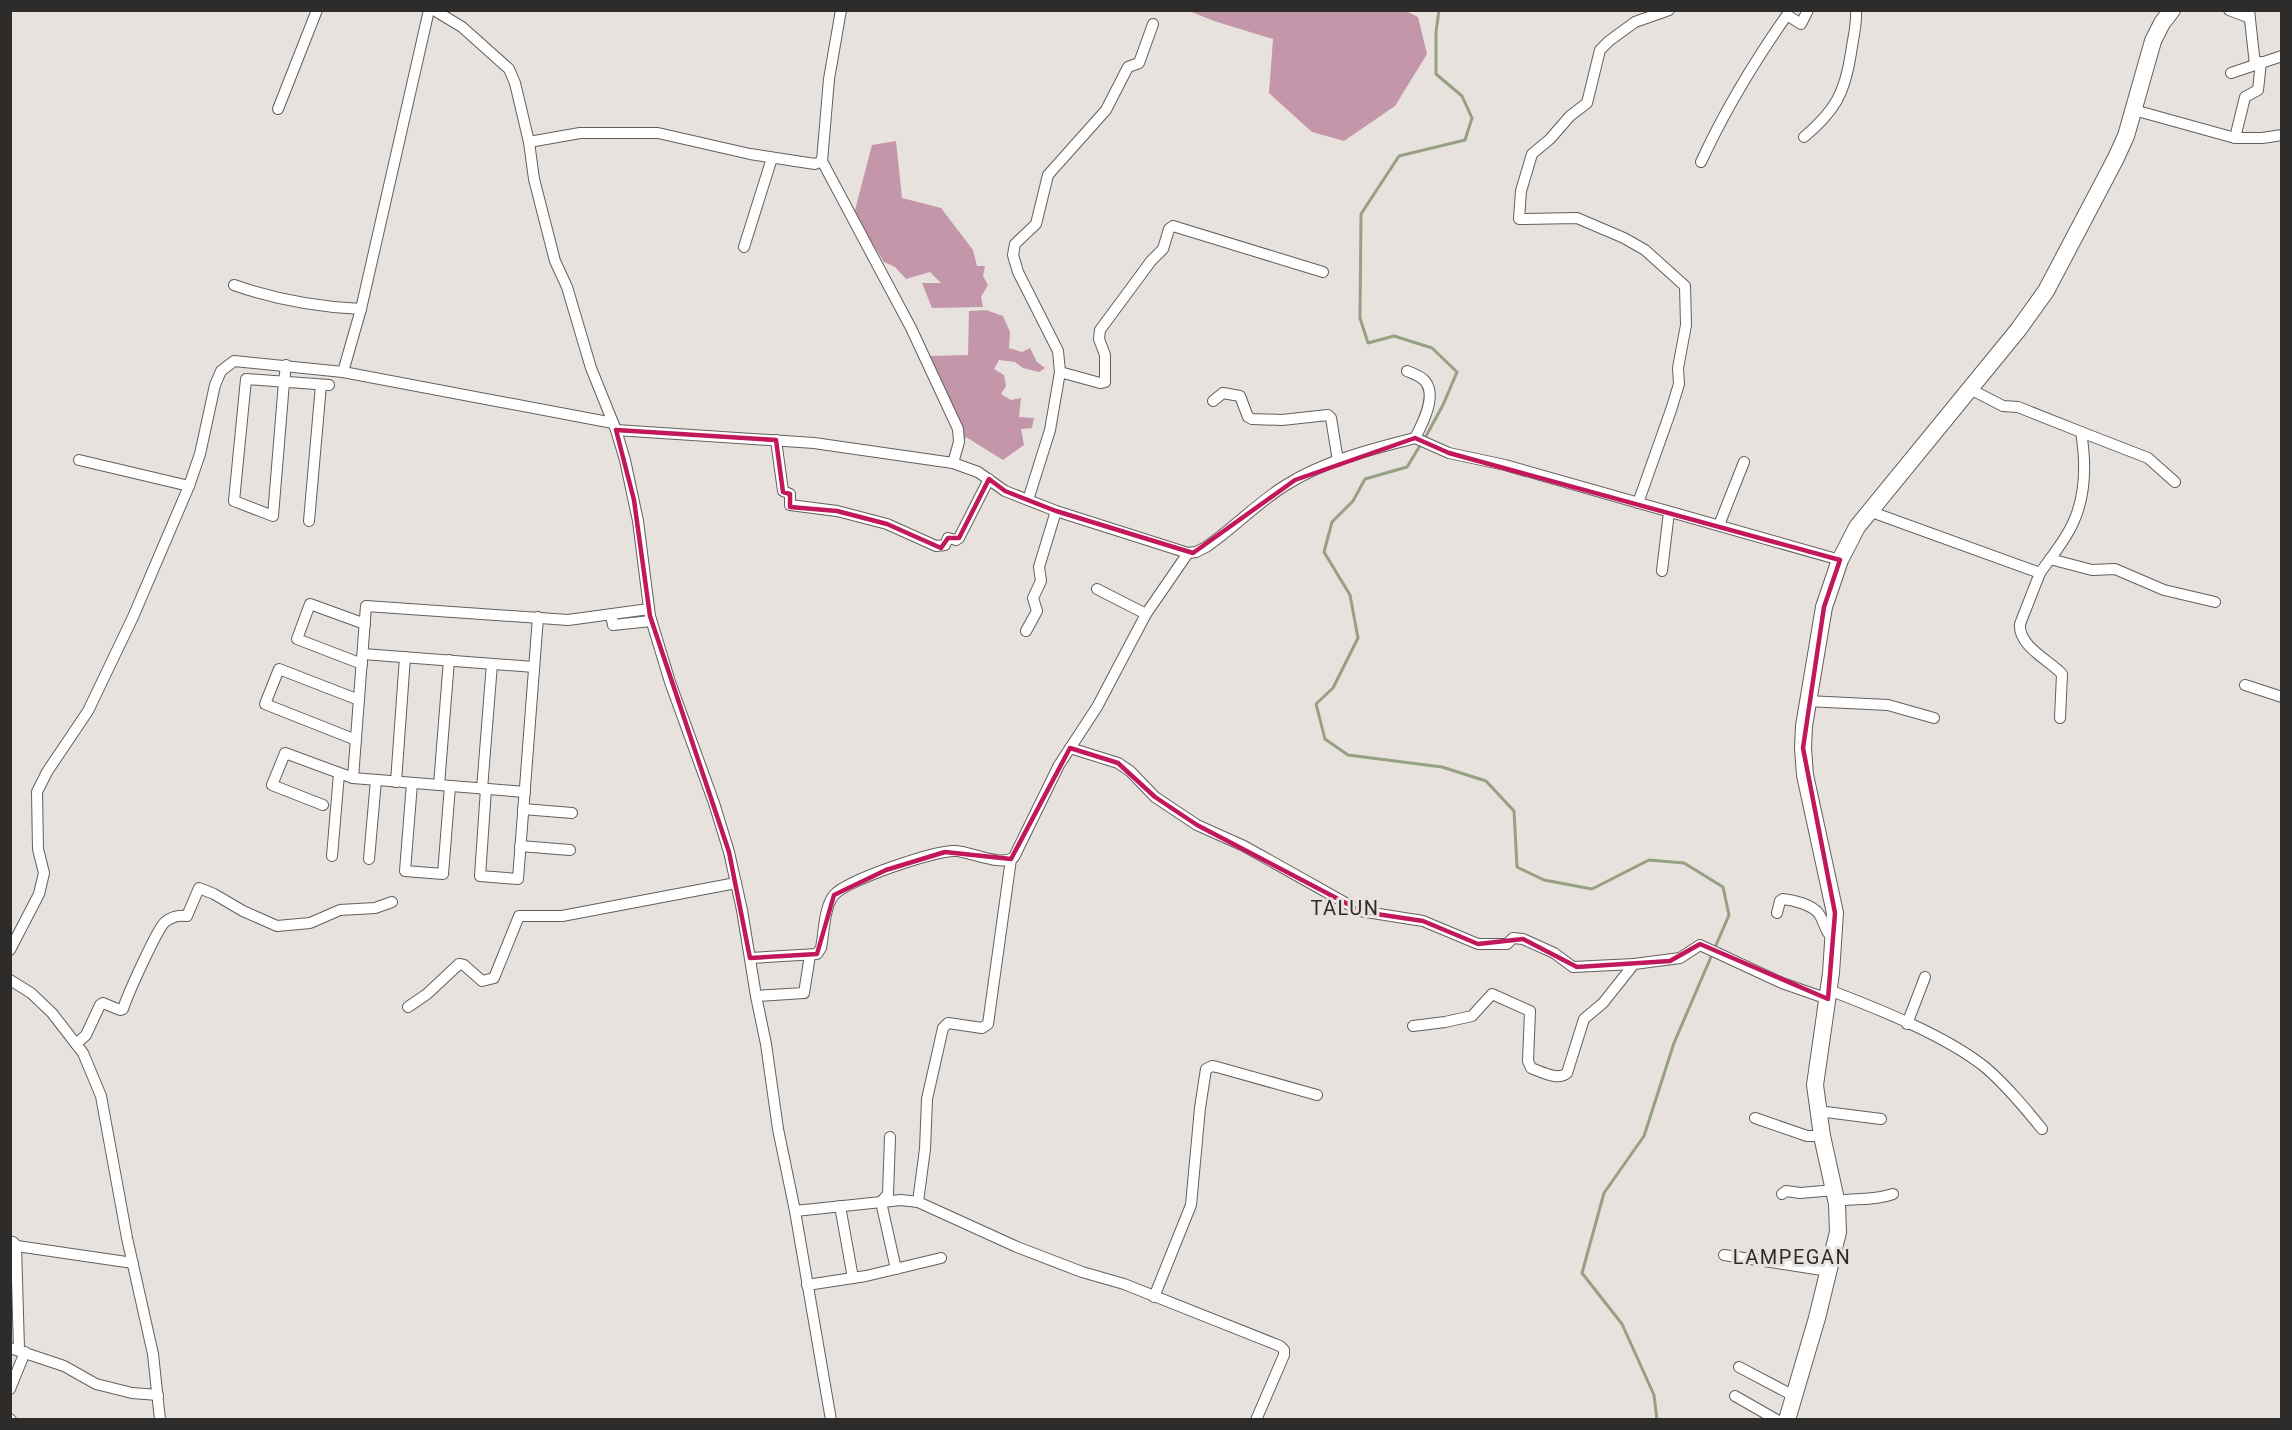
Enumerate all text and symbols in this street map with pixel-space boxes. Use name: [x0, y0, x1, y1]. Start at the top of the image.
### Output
district label: TALUN: [1310, 896, 1380, 920]
district label: LAMPEGAN: [1733, 1245, 1851, 1269]

